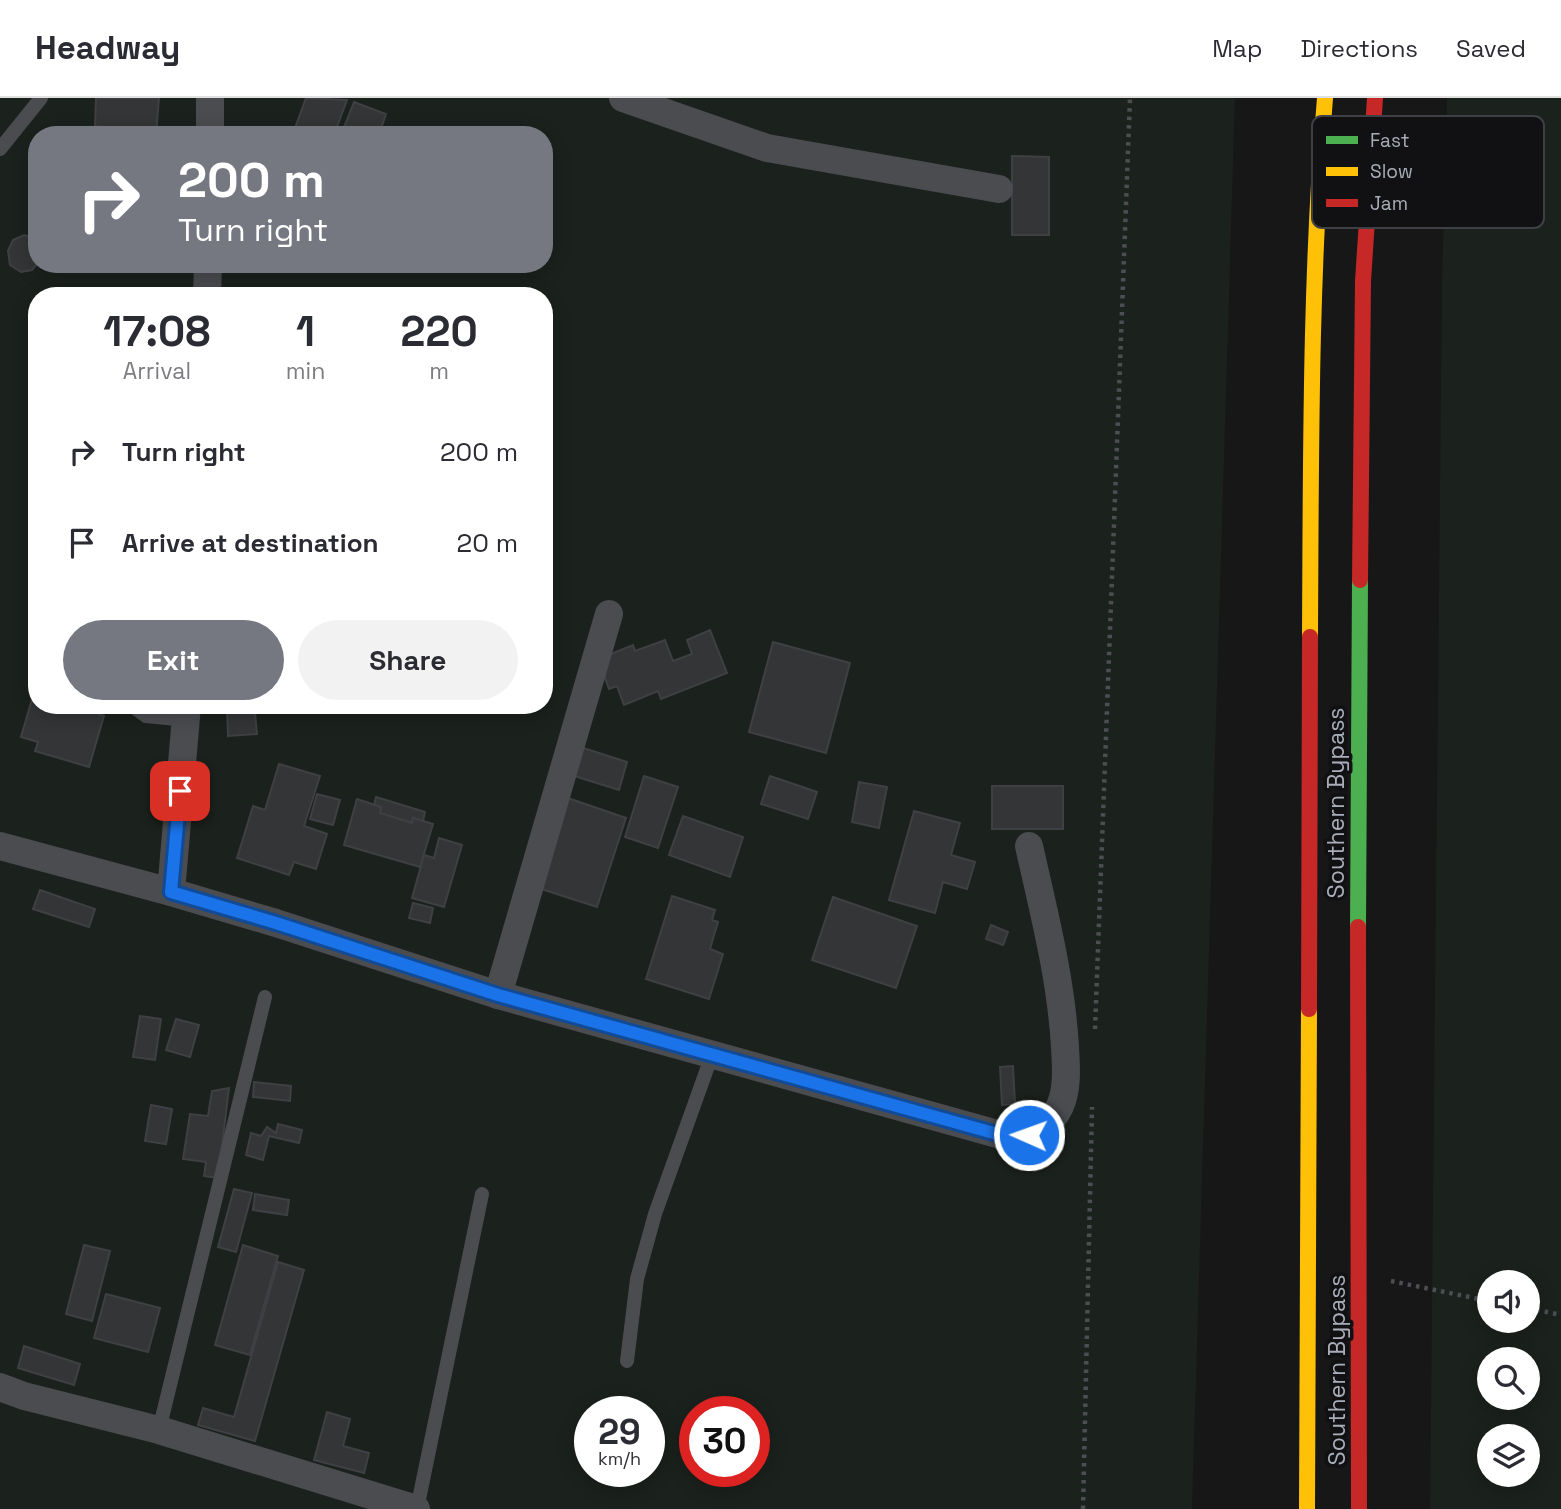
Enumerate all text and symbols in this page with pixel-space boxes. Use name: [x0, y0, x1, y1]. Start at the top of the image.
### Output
text: Headway: [35, 27, 180, 69]
text: Map: [1212, 33, 1262, 64]
text: Directions: [1300, 33, 1418, 64]
text: Saved: [1456, 33, 1526, 64]
legend: [1312, 116, 1544, 228]
text: Fast: [1370, 128, 1410, 153]
text: 200 m: [178, 149, 325, 211]
icon: right: [63, 154, 154, 245]
text: Slow: [1370, 159, 1413, 184]
text: Jam: [1370, 191, 1408, 216]
text: Turn right: [178, 210, 328, 250]
text: 17:08: [103, 305, 210, 358]
text: 1: [296, 305, 315, 358]
text: 220: [401, 305, 478, 358]
text: Arrival: [123, 356, 191, 386]
text: min: [286, 356, 325, 386]
text: m: [429, 356, 449, 386]
icon: right: [63, 433, 101, 471]
text: Turn right: [122, 435, 246, 469]
text: 200 m: [440, 435, 518, 469]
icon: arrive: [63, 524, 101, 562]
text: Arrive at destination: [122, 526, 379, 560]
text: 20 m: [457, 526, 518, 560]
button: Exit: [63, 620, 284, 700]
button: Share: [298, 620, 518, 700]
street label: Southern Bypass: [1321, 708, 1351, 898]
pin: [150, 761, 210, 821]
icon: arrive: [161, 772, 199, 810]
position arrow: [992, 1098, 1066, 1172]
map controls: [1477, 1270, 1540, 1487]
button: sound: [1477, 1270, 1540, 1333]
street label: Southern Bypass: [1322, 1275, 1352, 1465]
button: search: [1477, 1347, 1540, 1410]
speed limit sign: 30: [679, 1396, 770, 1487]
text: 29: [598, 1410, 641, 1454]
button: layers: [1477, 1424, 1540, 1487]
text: km/h: [598, 1447, 641, 1470]

